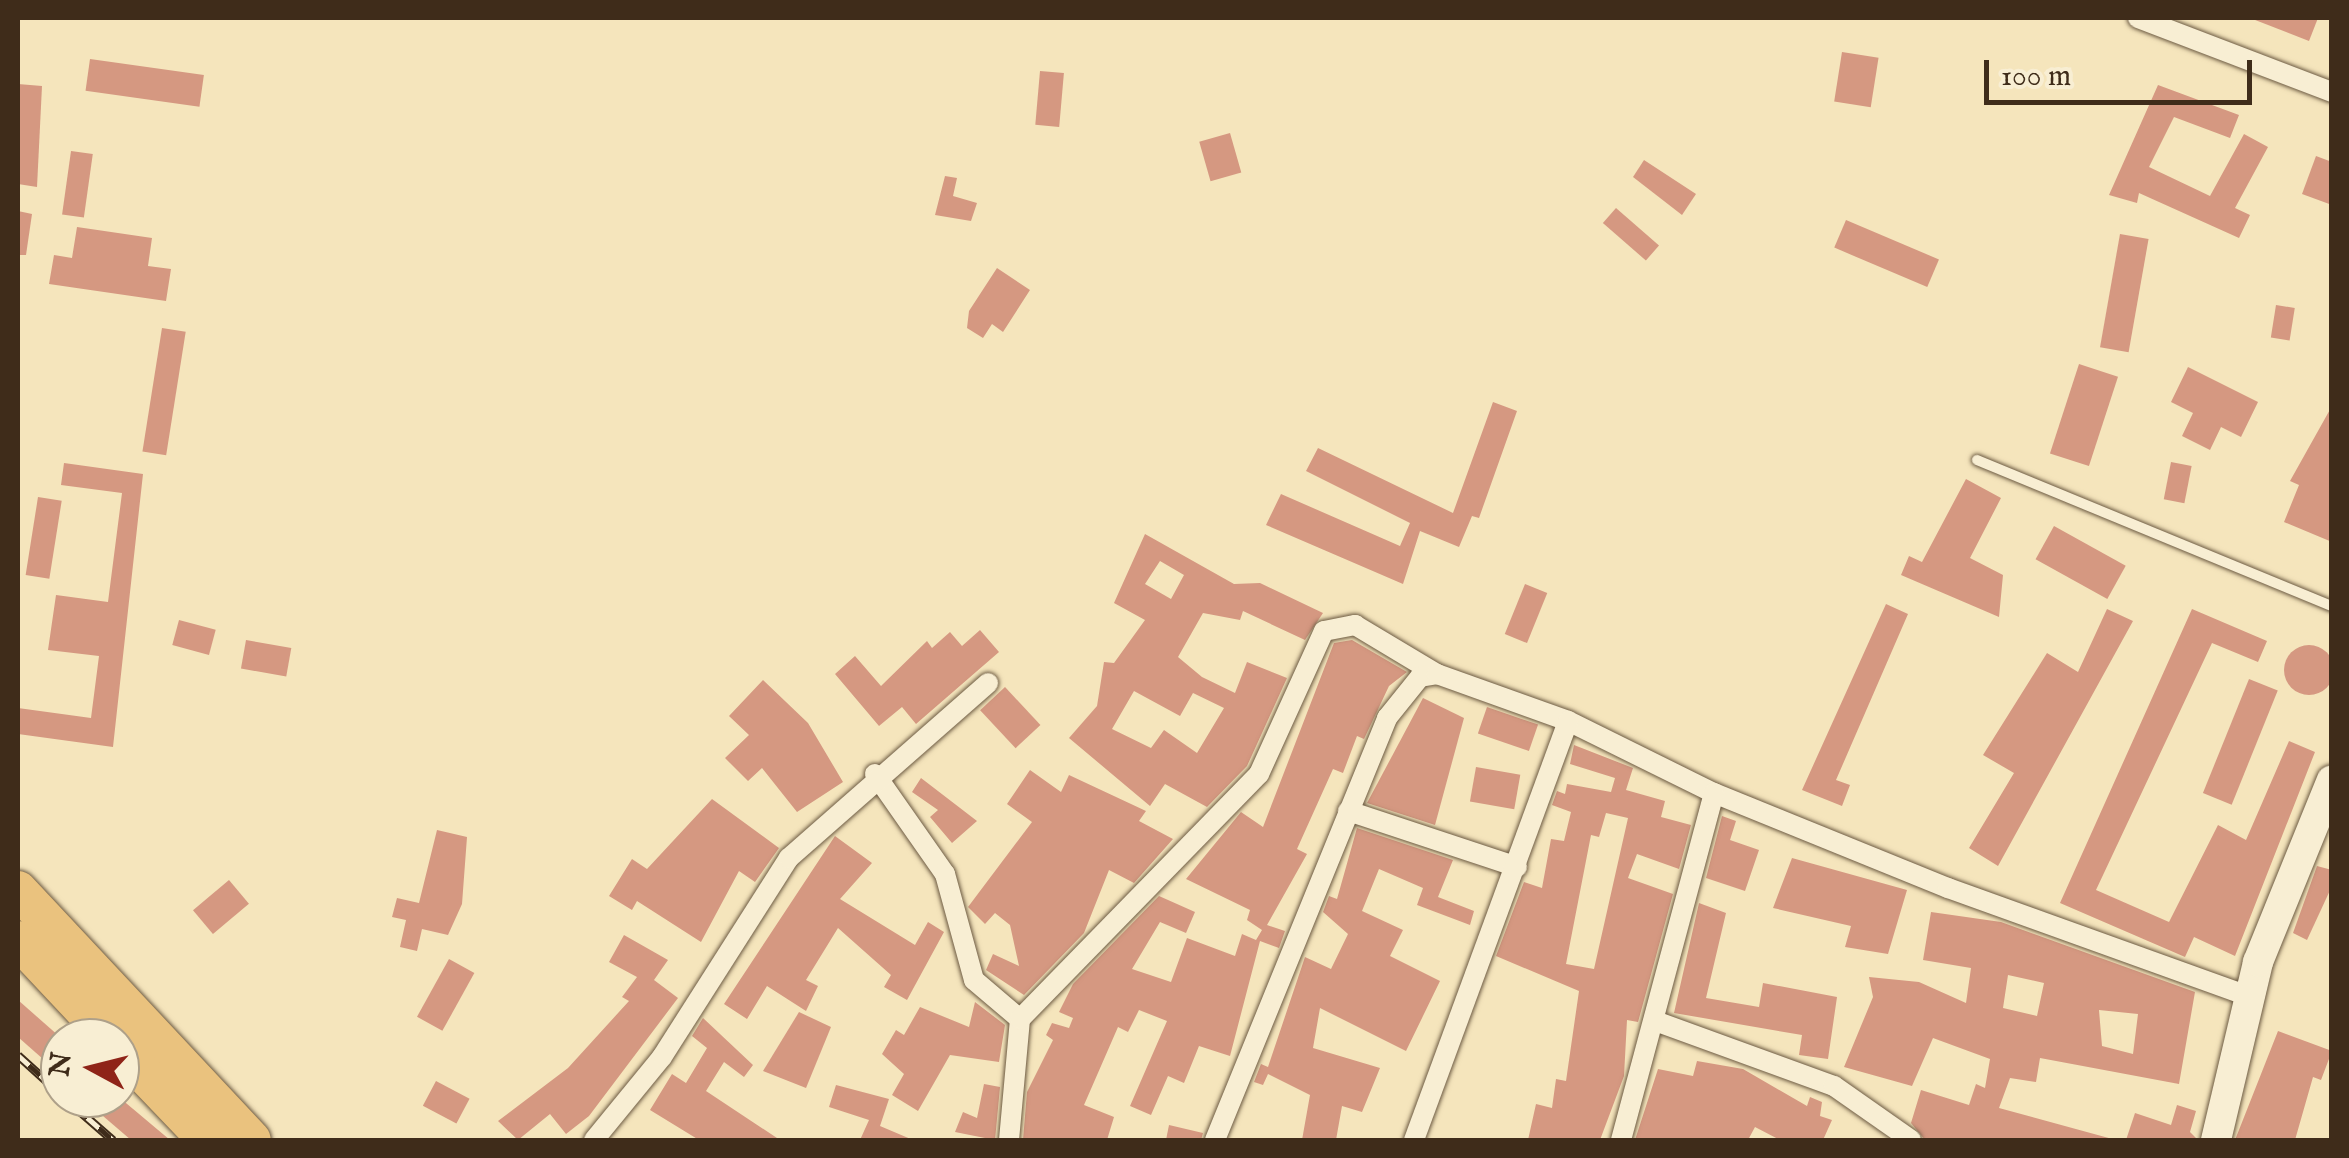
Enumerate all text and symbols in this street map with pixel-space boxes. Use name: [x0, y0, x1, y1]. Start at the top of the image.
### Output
scale bar: [1989, 40, 2256, 102]
text: 100 m: [2001, 58, 2071, 96]
north arrow: [40, 1018, 140, 1118]
text: N: [43, 1050, 81, 1079]

